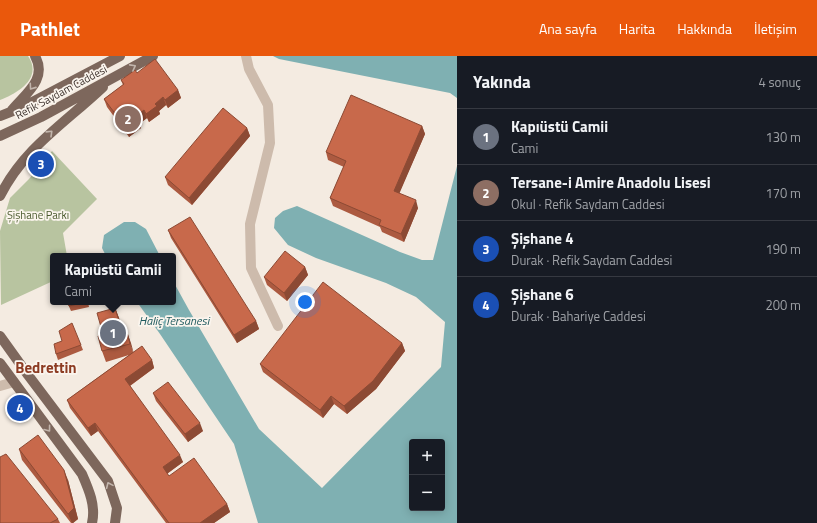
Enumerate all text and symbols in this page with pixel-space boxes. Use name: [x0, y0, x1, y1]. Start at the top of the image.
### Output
text: Pathlet: [20, 14, 80, 43]
text: Ana sayfa: [539, 18, 597, 39]
text: Harita: [619, 18, 655, 39]
text: Hakkında: [677, 18, 732, 39]
text: İletişim: [754, 18, 797, 39]
street label: Refik Saydam Caddesi: [12, 61, 110, 123]
one-way arrow: [129, 64, 136, 72]
text: Yakında: [473, 69, 531, 95]
text: 4 sonuç: [758, 72, 801, 92]
one-way arrow: [30, 82, 37, 89]
pin: 2: [115, 104, 141, 134]
text: Kapıüstü Camii: [511, 115, 608, 138]
text: 1: [482, 127, 490, 147]
text: 130 m: [765, 127, 801, 147]
one-way arrow: [45, 130, 53, 138]
text: Cami: [511, 138, 538, 158]
pin: 3: [28, 149, 54, 179]
text: Tersane-i Amire Anadolu Lisesi: [511, 171, 711, 194]
text: 2: [482, 183, 490, 203]
text: 170 m: [765, 183, 801, 203]
text: Okul · Refik Saydam Caddesi: [511, 194, 665, 214]
park label: Şişhane Parkı: [7, 207, 69, 223]
text: Şişhane 4: [511, 227, 574, 250]
text: 3: [482, 239, 490, 259]
text: 190 m: [765, 239, 801, 259]
text: Durak · Refik Saydam Caddesi: [511, 250, 672, 270]
popup: [50, 253, 176, 305]
text: Kapıüstü Camii: [64, 258, 162, 281]
text: Cami: [64, 281, 92, 301]
text: Şişhane 6: [511, 283, 574, 306]
your location: [295, 292, 315, 312]
text: 4: [482, 295, 490, 315]
text: 200 m: [765, 295, 801, 315]
text: Durak · Bahariye Caddesi: [511, 306, 646, 326]
water label: Haliç Tersanesi: [139, 311, 211, 330]
pin: 1: [100, 318, 126, 348]
district label: Bedrettin: [15, 356, 77, 379]
pin: 4: [7, 393, 33, 423]
one-way arrow: [43, 424, 50, 431]
map controls: [409, 439, 445, 511]
button: +: [409, 439, 445, 475]
button: −: [409, 475, 445, 511]
one-way arrow: [106, 482, 114, 489]

